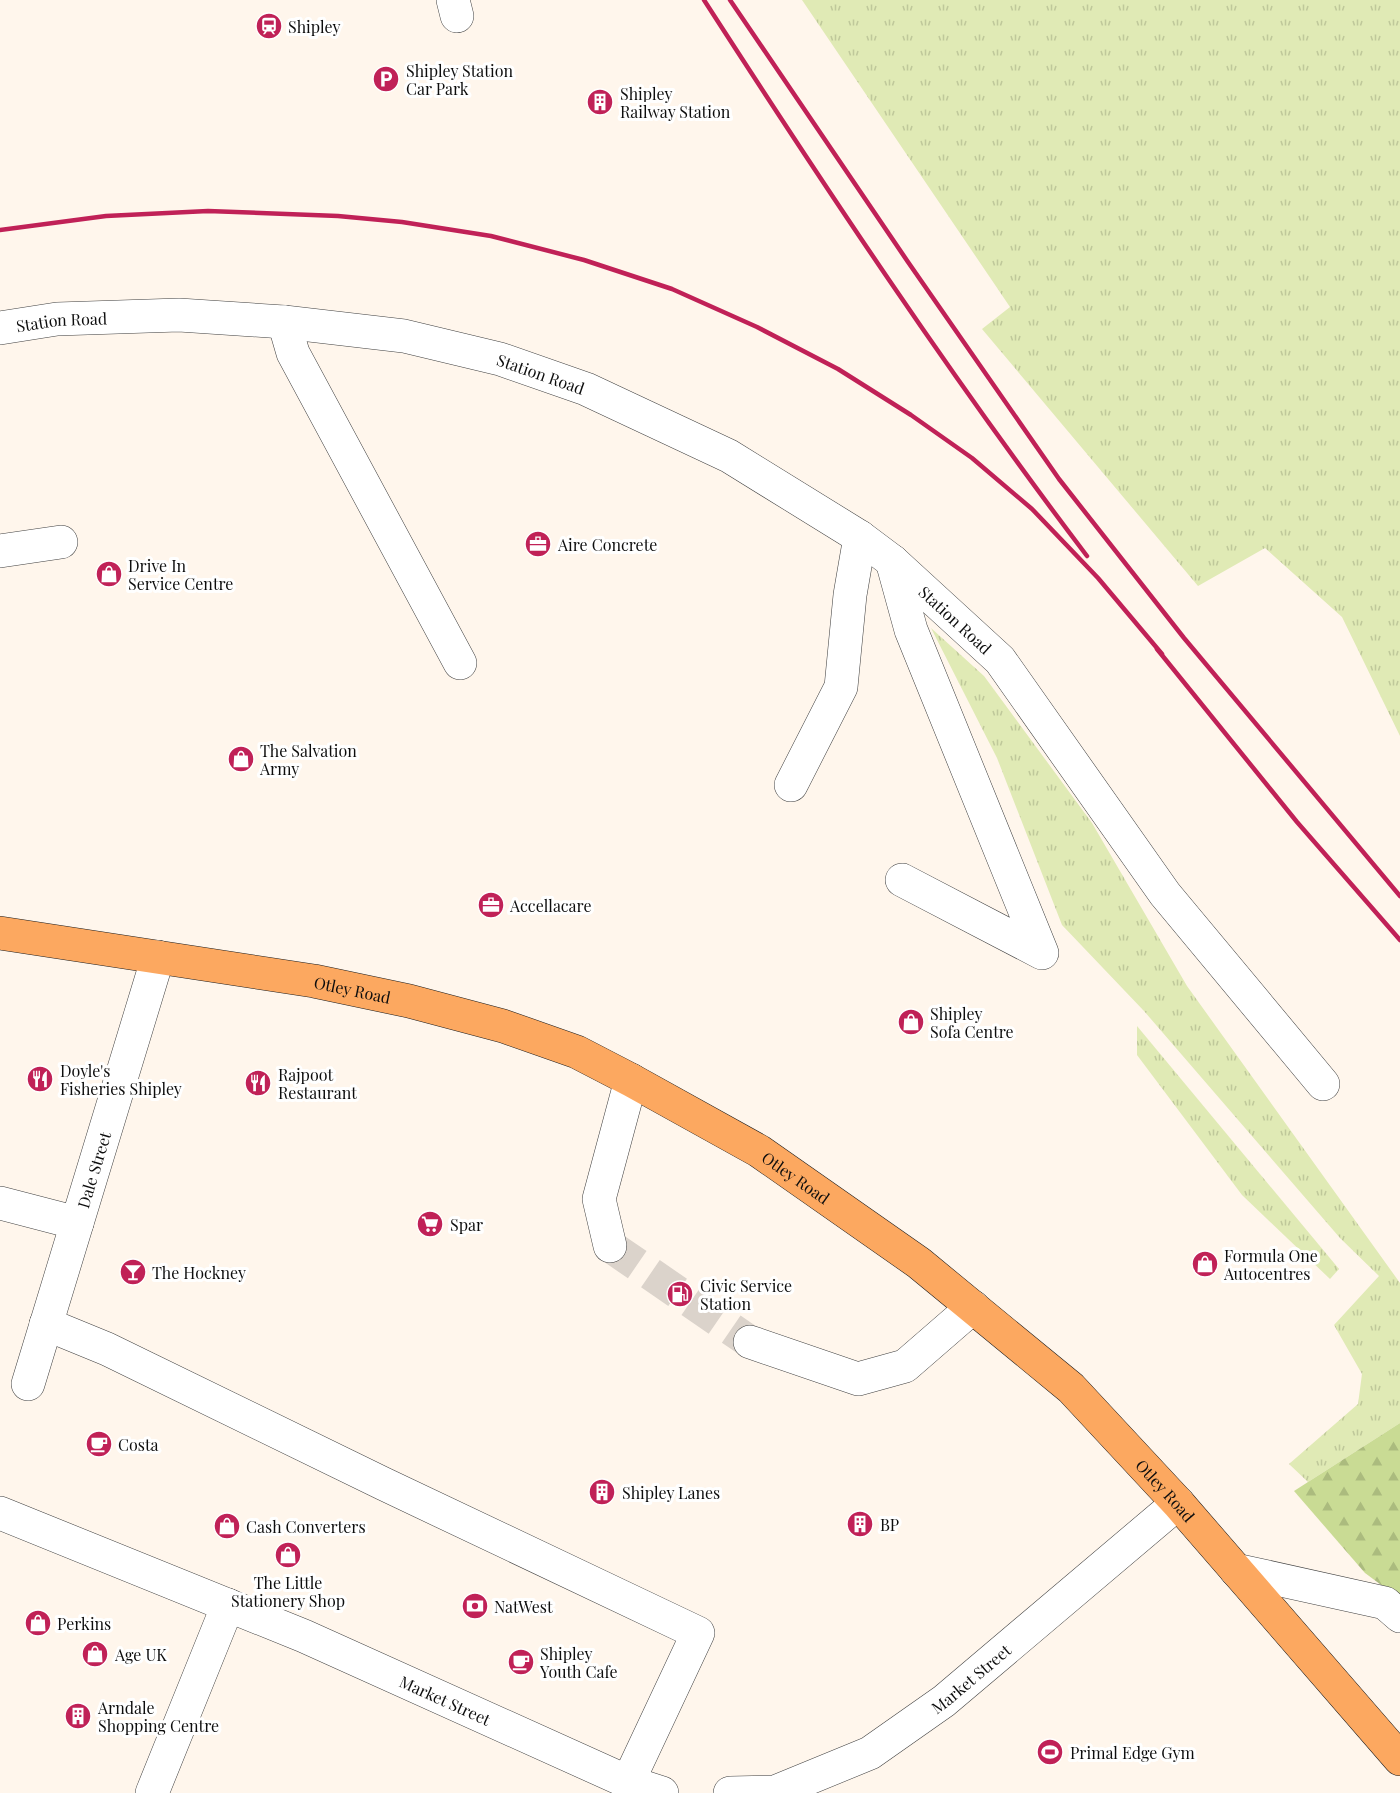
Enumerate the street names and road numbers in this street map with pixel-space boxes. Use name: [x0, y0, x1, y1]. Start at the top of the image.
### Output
street label: Station Road: [14, 307, 107, 336]
street label: Station Road: [494, 348, 588, 398]
street label: Station Road: [915, 581, 997, 658]
street label: Otley Road: [312, 971, 393, 1007]
street label: Dale Street: [72, 1129, 115, 1211]
street label: Otley Road: [758, 1146, 834, 1208]
street label: Otley Road: [1132, 1454, 1200, 1526]
street label: Market Street: [927, 1639, 1015, 1718]
street label: Market Street: [397, 1670, 494, 1729]

